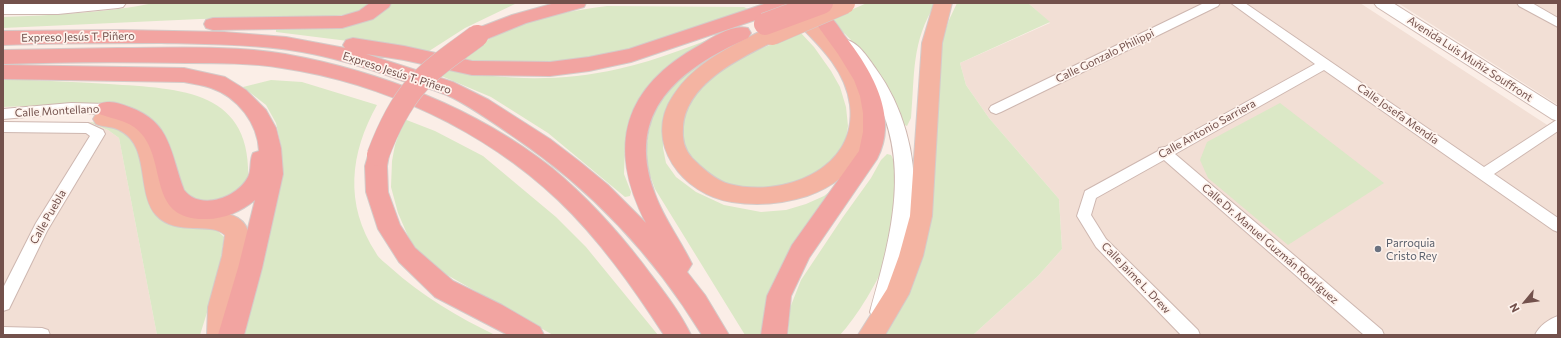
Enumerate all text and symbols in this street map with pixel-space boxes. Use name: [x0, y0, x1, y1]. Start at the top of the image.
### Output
street label: Avenida Luis Muñiz Souffront: [1405, 14, 1535, 104]
street label: Calle Gonzalo Philippi: [1054, 26, 1156, 86]
street label: Expreso Jesús T. Piñero: [21, 29, 135, 45]
street label: Expreso Jesús T. Piñero: [341, 49, 453, 97]
street label: Calle Josefa Mendía: [1355, 81, 1441, 147]
street label: Calle Antonio Sarriera: [1156, 97, 1258, 161]
street label: Calle Montellano: [14, 102, 100, 120]
street label: Calle Dr. Manuel Guzmán Rodríguez: [1199, 181, 1341, 307]
street label: Calle Puebla: [27, 187, 69, 247]
place label: Parroquia Cristo Rey: [1386, 236, 1437, 262]
street label: Calle Jaime L. Drew: [1099, 240, 1173, 316]
marker: Parroquia Cristo Rey: [1373, 244, 1383, 254]
north arrow: [1505, 282, 1545, 322]
text: N: [1506, 301, 1522, 315]

